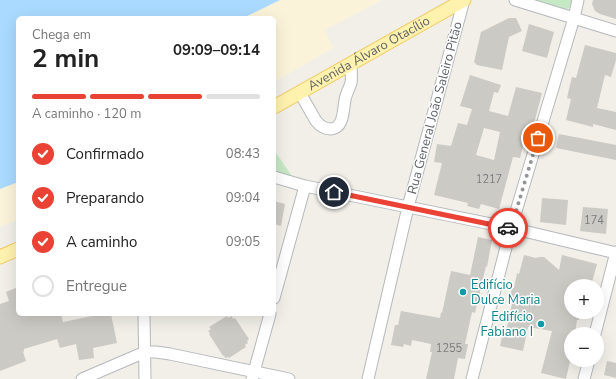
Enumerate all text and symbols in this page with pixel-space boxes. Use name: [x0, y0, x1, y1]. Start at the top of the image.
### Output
street label: Avenida Álvaro Otacílio: [305, 12, 433, 95]
street label: Rua General João Saleiro Pitão: [403, 20, 467, 196]
text: Chega em: [32, 26, 91, 44]
text: 09:09–09:14: [173, 40, 260, 60]
text: 2 min: [32, 41, 99, 76]
text: A caminho · 120 m: [32, 105, 141, 123]
pin: [521, 121, 555, 155]
icon: bag: [527, 127, 549, 149]
icon: check: [32, 143, 54, 165]
text: Confirmado: [66, 144, 144, 164]
text: 08:43: [226, 145, 260, 163]
house number: 1217: [476, 172, 502, 187]
pin: [317, 175, 351, 209]
icon: home: [323, 181, 345, 203]
icon: check: [32, 187, 54, 209]
text: Preparando: [66, 188, 144, 208]
text: 09:04: [226, 189, 260, 207]
courier: [488, 208, 528, 248]
house number: 174: [584, 213, 604, 228]
icon: car: [497, 217, 519, 239]
icon: check: [32, 231, 54, 253]
text: A caminho: [66, 232, 137, 252]
text: 09:05: [226, 233, 260, 251]
text: Entregue: [66, 276, 127, 296]
place label: Edifício Dulce Maria: [471, 276, 540, 309]
map controls: [564, 279, 604, 367]
button: +: [564, 279, 604, 319]
marker: Edifício Dulce Maria: [458, 287, 468, 297]
place label: Edifício Fabiano I: [480, 308, 533, 341]
marker: Edifício Fabiano I: [536, 319, 546, 329]
button: −: [564, 327, 604, 367]
house number: 1255: [436, 341, 463, 356]

